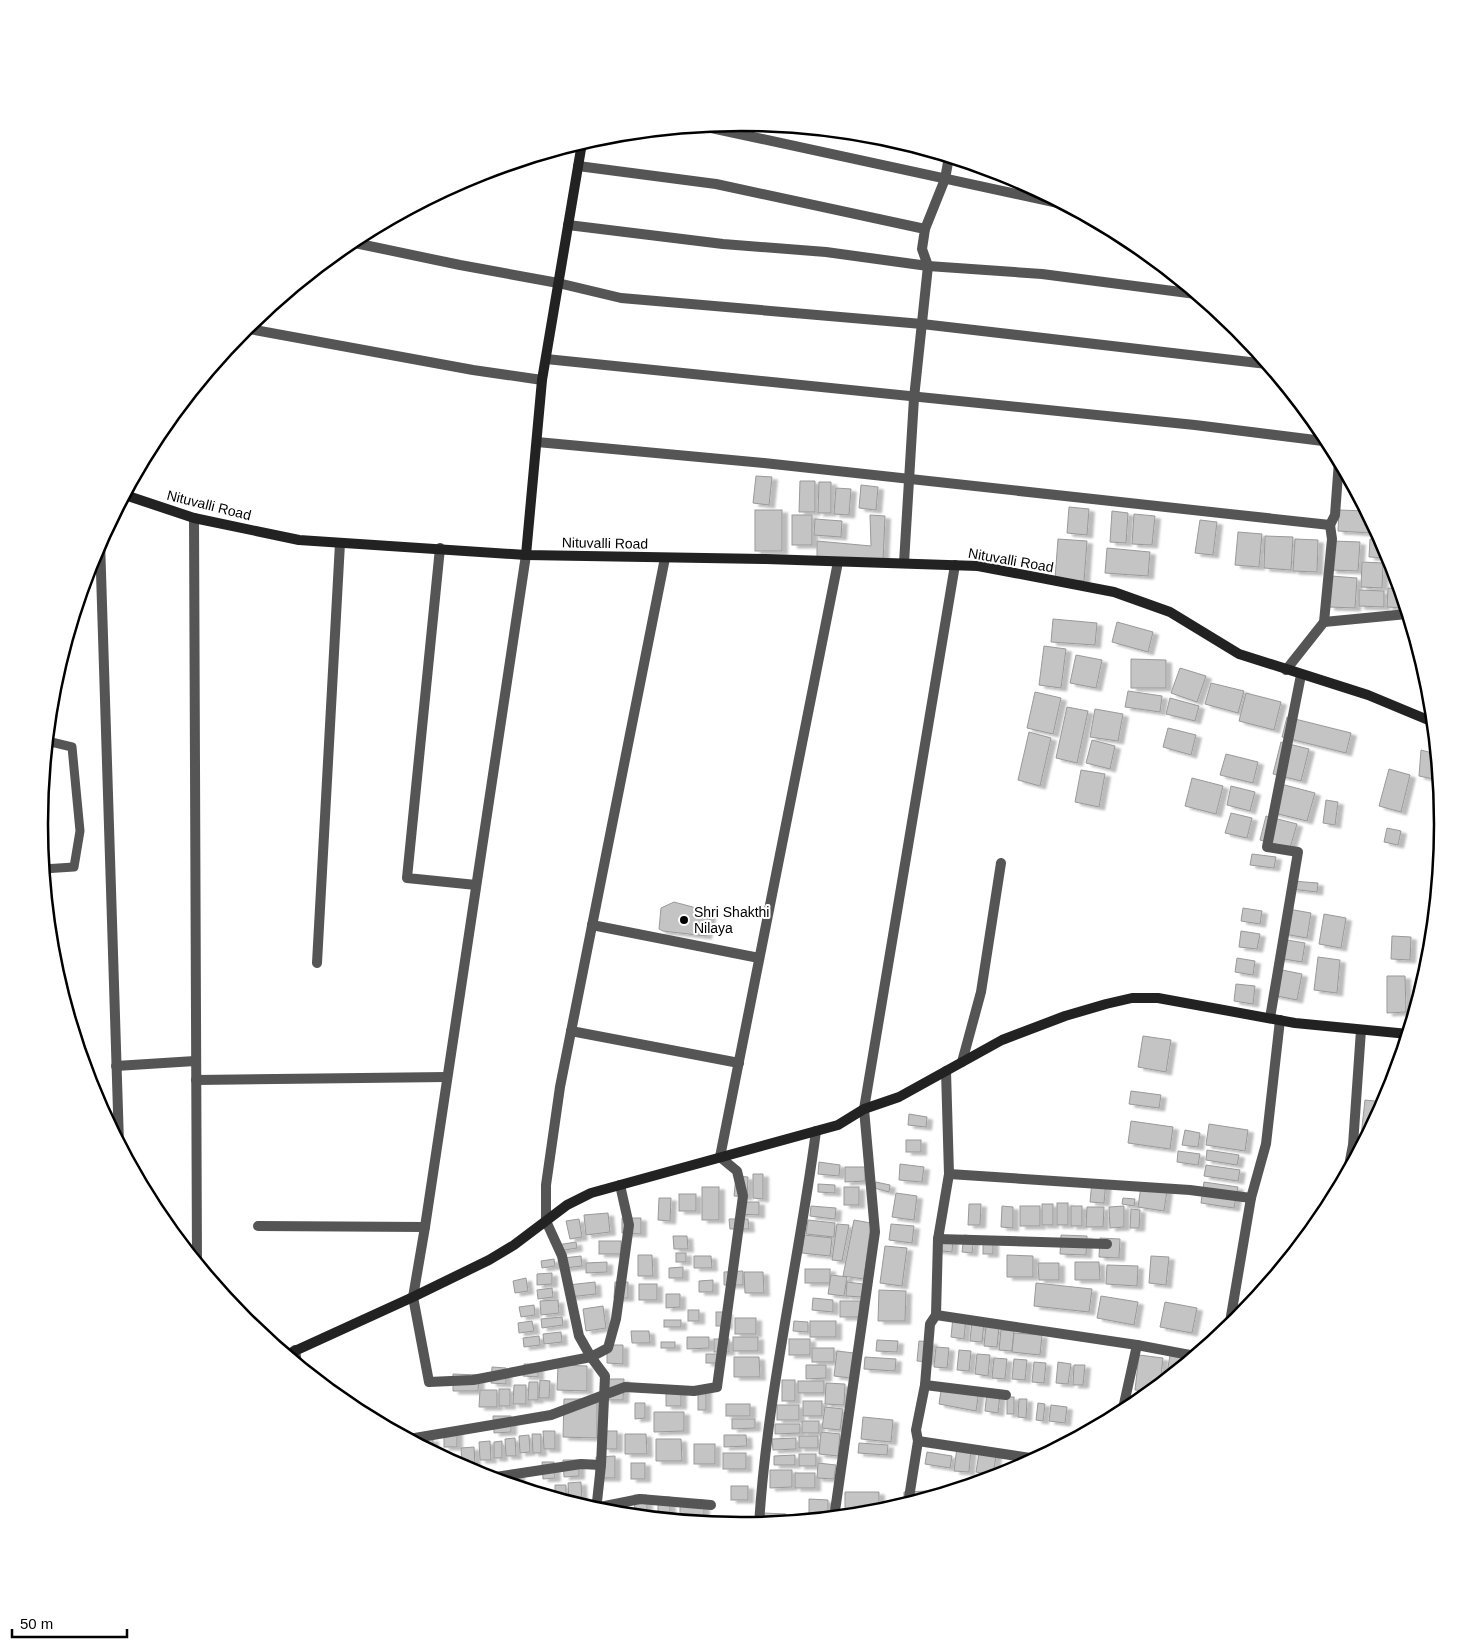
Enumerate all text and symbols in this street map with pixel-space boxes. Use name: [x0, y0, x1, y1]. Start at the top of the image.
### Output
street label: Nituvalli Road: [165, 487, 253, 523]
street label: Nituvalli Road: [562, 534, 648, 552]
street label: Nituvalli Road: [967, 545, 1055, 575]
place label: Shri Shakthi Nilaya: [694, 904, 769, 936]
marker: Shri Shakthi Nilaya: [678, 914, 690, 926]
scale bar: [12, 1606, 128, 1638]
text: 50 m: [20, 1615, 53, 1632]

